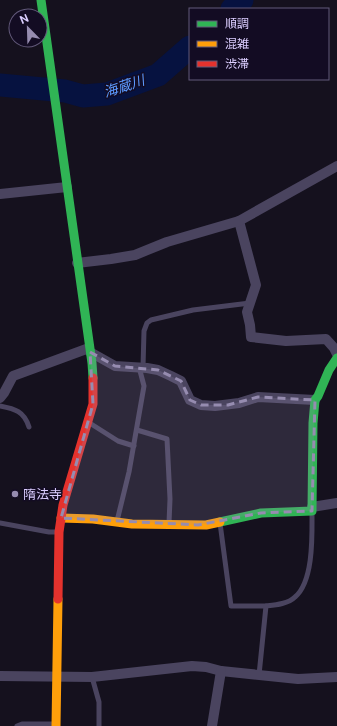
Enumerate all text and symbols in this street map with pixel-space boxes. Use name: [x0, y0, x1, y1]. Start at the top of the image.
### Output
north arrow: [8, 8, 48, 48]
legend: [189, 8, 329, 80]
text: N: [18, 12, 30, 26]
text: 順調: [225, 17, 249, 31]
text: 混雑: [225, 37, 249, 51]
text: 渋滞: [225, 57, 249, 71]
water label: 海蔵川: [102, 71, 148, 100]
place label: 隋法寺: [23, 487, 62, 502]
marker: 隋法寺: [10, 489, 20, 499]

